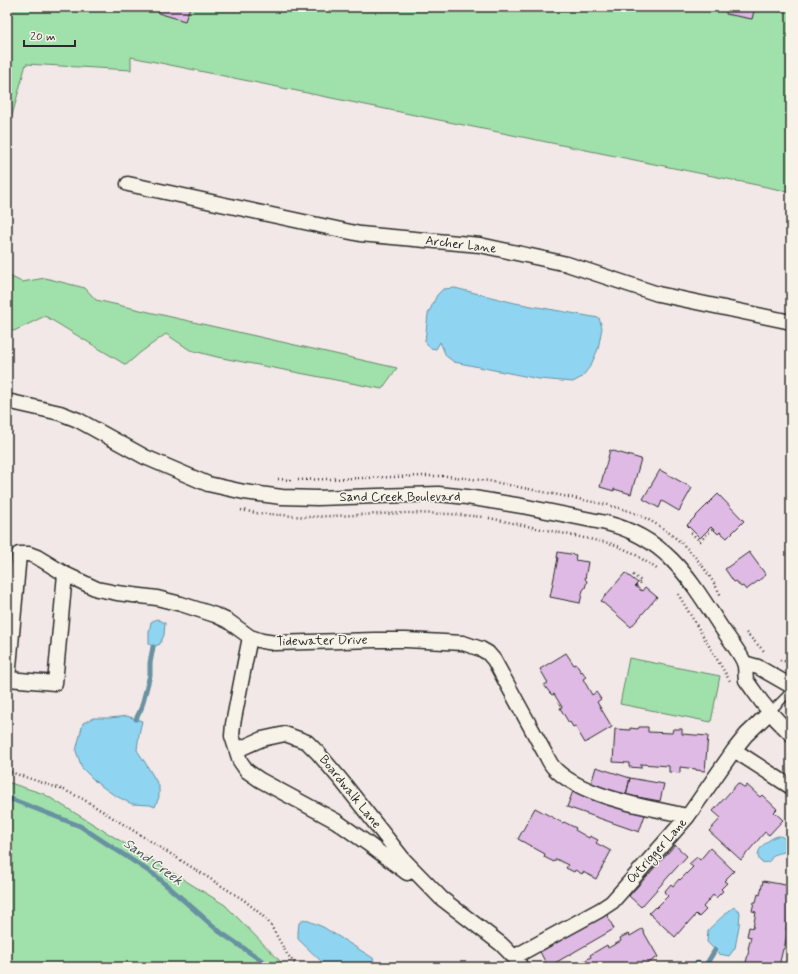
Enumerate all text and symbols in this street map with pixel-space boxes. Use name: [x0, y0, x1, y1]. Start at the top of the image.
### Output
scale bar: [24, 22, 75, 48]
text: 20 m: [30, 29, 56, 45]
street label: Archer Lane: [424, 232, 498, 258]
street label: Sand Creek Boulevard: [339, 489, 461, 506]
street label: Tidewater Drive: [276, 632, 368, 650]
street label: Boardwalk Lane: [315, 752, 385, 832]
street label: Outrigger Lane: [623, 815, 692, 888]
water label: Sand Creek: [120, 834, 186, 890]

